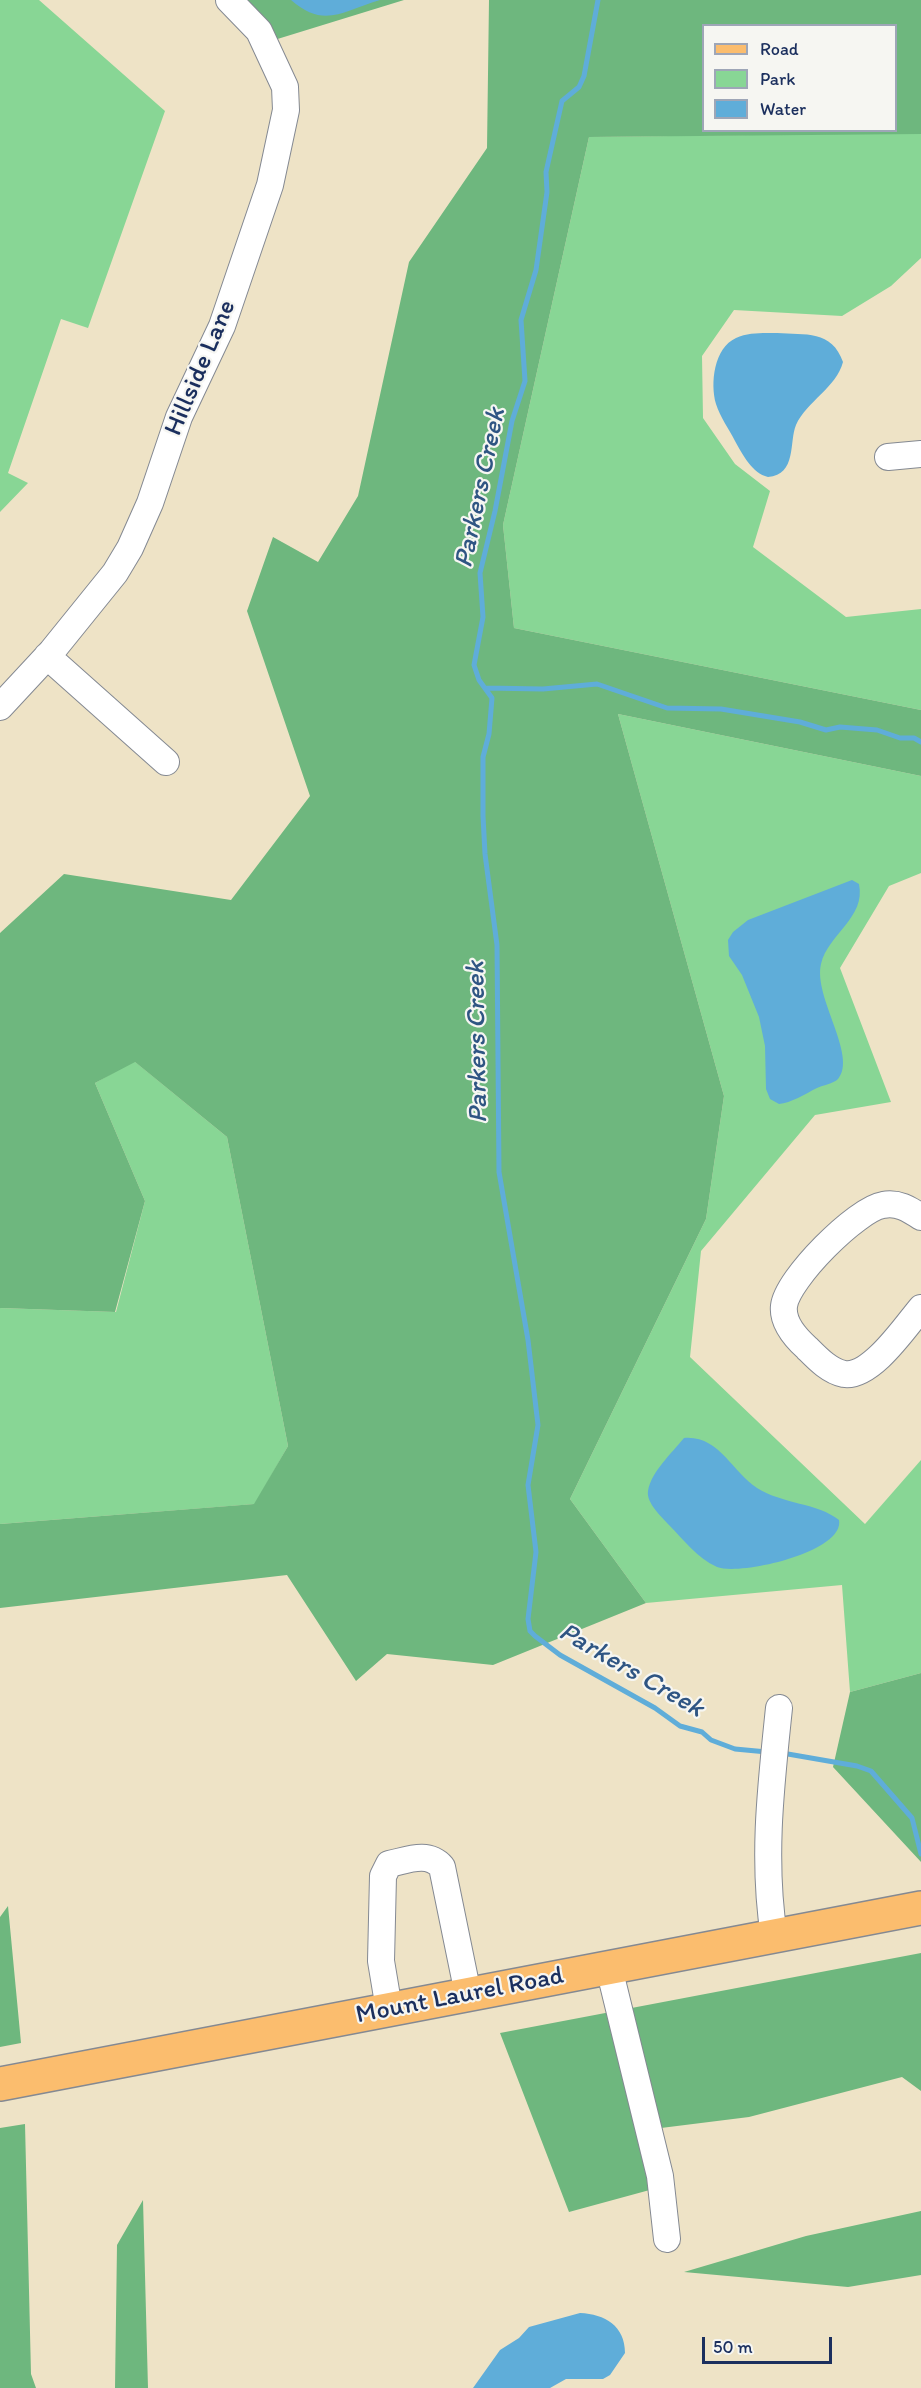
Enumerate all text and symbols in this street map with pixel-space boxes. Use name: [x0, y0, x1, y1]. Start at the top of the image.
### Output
legend: [702, 24, 897, 132]
text: Road: [760, 38, 799, 60]
text: Park: [760, 68, 795, 90]
text: Water: [760, 98, 806, 120]
street label: Hillside Lane: [158, 296, 244, 440]
water label: Parkers Creek: [448, 405, 514, 571]
water label: Parkers Creek: [460, 961, 496, 1123]
water label: Parkers Creek: [553, 1616, 709, 1726]
street label: Mount Laurel Road: [353, 1961, 567, 2031]
scale bar: [705, 2325, 836, 2363]
text: 50 m: [713, 2336, 753, 2358]

